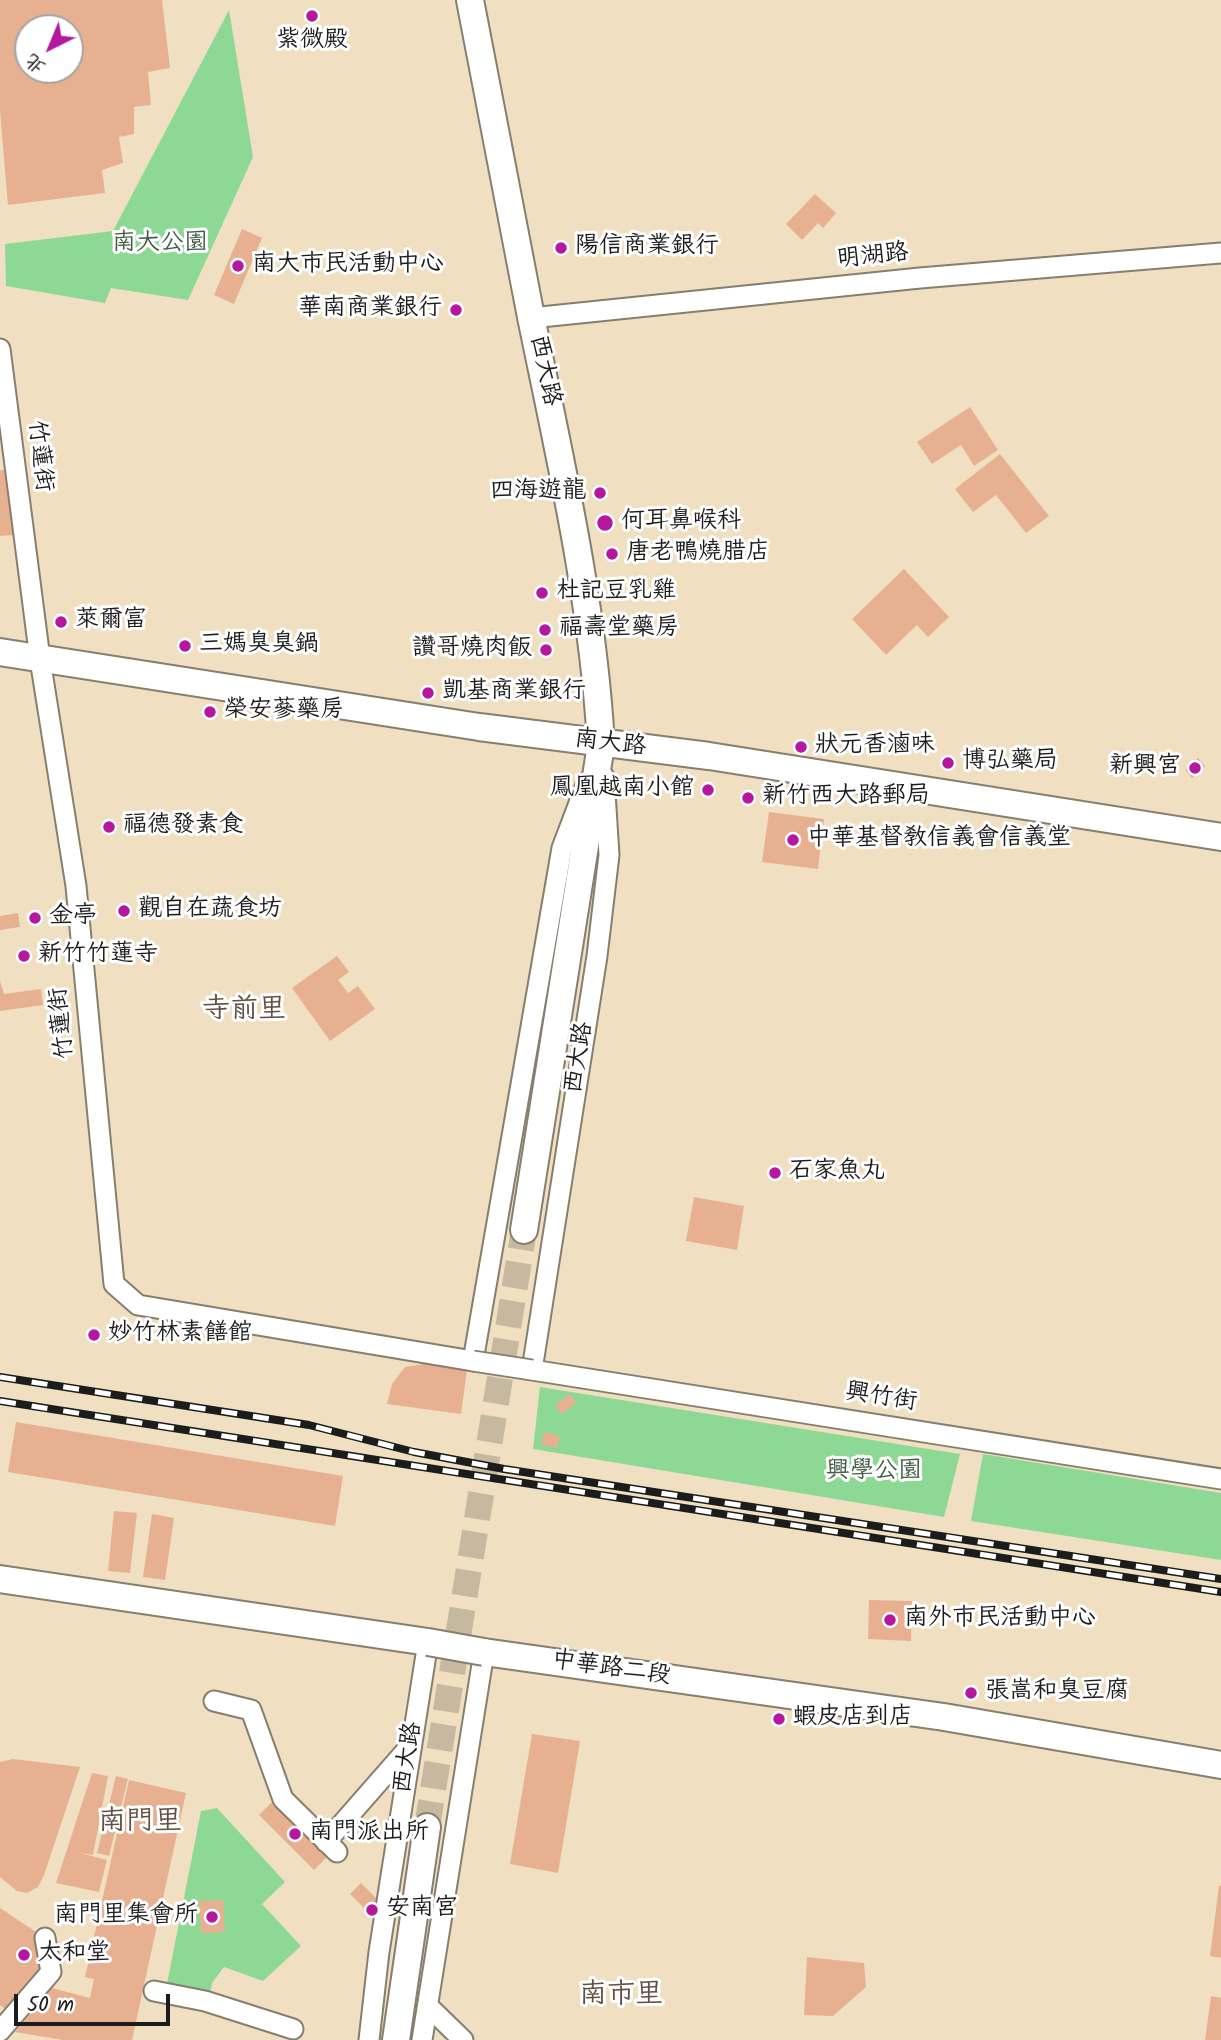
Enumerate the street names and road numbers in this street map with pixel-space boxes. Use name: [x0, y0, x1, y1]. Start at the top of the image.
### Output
street label: 明湖路: [836, 240, 910, 276]
street label: 西大路: [521, 333, 565, 409]
street label: 竹蓮街: [19, 419, 57, 493]
street label: 南大路: [573, 726, 647, 764]
street label: 竹蓮街: [46, 986, 82, 1060]
street label: 西大路: [561, 1020, 601, 1096]
street label: 興竹街: [843, 1379, 919, 1419]
street label: 中華路二段: [550, 1647, 672, 1693]
street label: 西大路: [390, 1720, 430, 1796]

